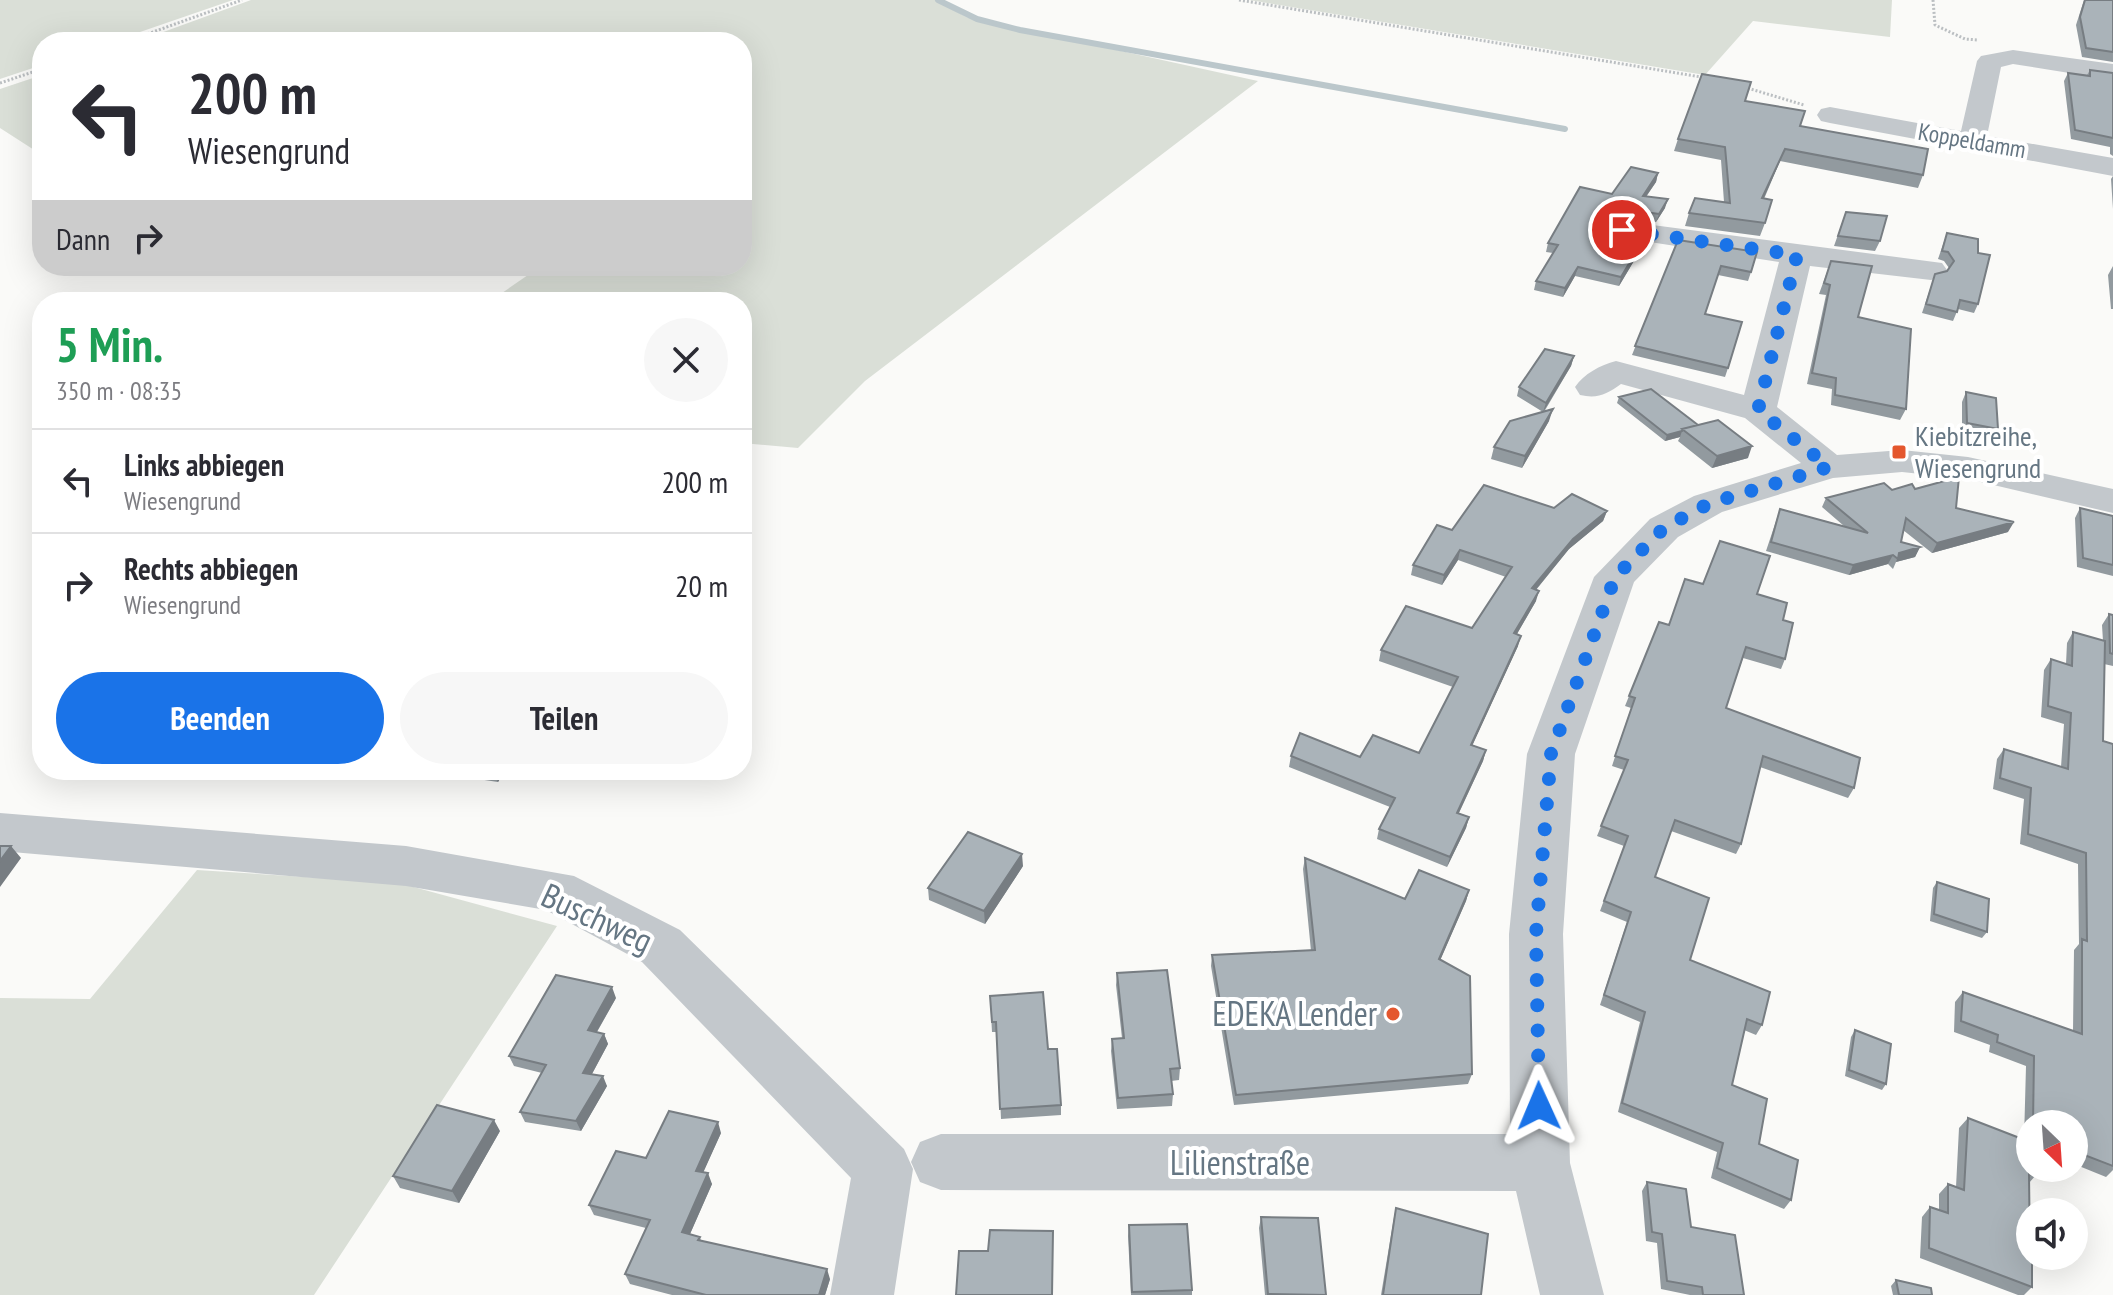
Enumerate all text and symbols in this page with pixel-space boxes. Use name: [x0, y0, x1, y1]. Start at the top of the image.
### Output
text: 200 m: [188, 57, 317, 129]
icon: left: [56, 64, 160, 168]
street label: Koppeldamm: [1916, 116, 2028, 165]
text: Wiesengrund: [188, 127, 350, 174]
pin: [1588, 196, 1656, 264]
icon: arrive: [1600, 208, 1644, 252]
icon: right: [126, 216, 170, 260]
text: Dann: [56, 219, 110, 258]
text: 5 Min.: [56, 313, 163, 375]
button: close: [644, 318, 728, 402]
text: 350 m · 08:35: [56, 374, 182, 407]
place label: Kiebitzreihe, Wiesengrund: [1915, 417, 2041, 486]
marker: Kiebitzreihe, Wiesengrund: [1890, 443, 1908, 461]
text: Links abbiegen: [124, 445, 284, 484]
icon: left: [56, 459, 100, 503]
text: 200 m: [662, 462, 728, 501]
text: Wiesengrund: [124, 484, 241, 517]
text: Rechts abbiegen: [124, 549, 298, 588]
icon: right: [56, 563, 100, 607]
text: 20 m: [675, 566, 728, 605]
text: Wiesengrund: [124, 588, 241, 621]
button: Beenden: [56, 672, 384, 764]
button: Teilen: [400, 672, 728, 764]
street label: Buschweg: [535, 872, 660, 962]
place label: EDEKA Lender: [1212, 991, 1378, 1035]
marker: EDEKA Lender: [1384, 1005, 1402, 1023]
position arrow: [1497, 1064, 1581, 1148]
north arrow: [2016, 1110, 2088, 1182]
map controls: [2016, 1110, 2088, 1270]
street label: Lilienstraße: [1170, 1140, 1310, 1184]
button: sound: [2016, 1198, 2088, 1270]

